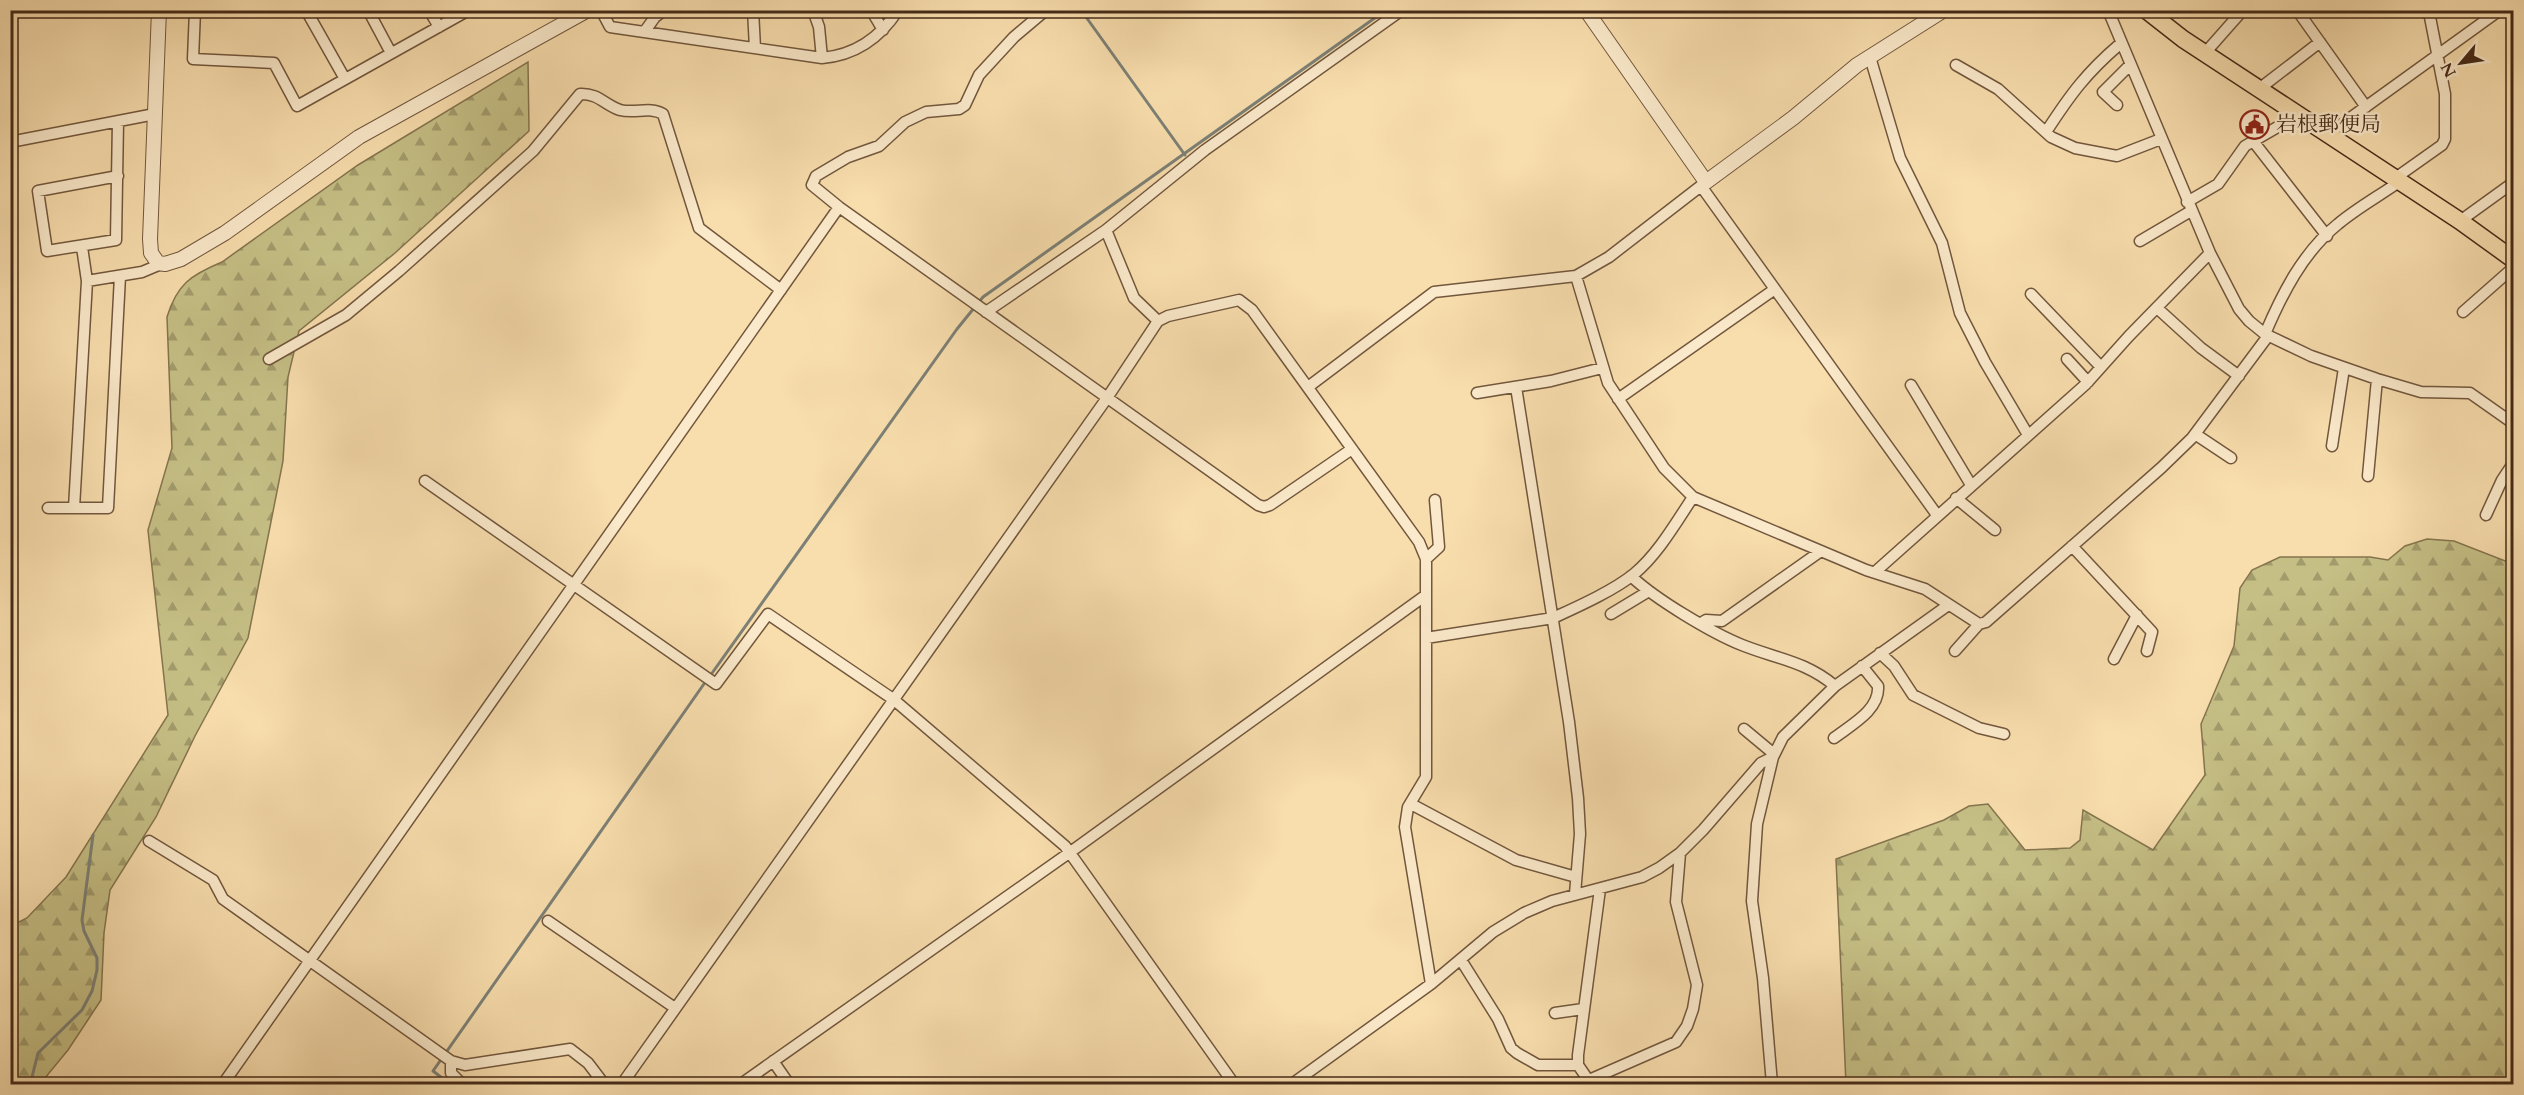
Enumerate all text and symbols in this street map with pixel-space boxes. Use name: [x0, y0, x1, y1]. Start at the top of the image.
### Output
north arrow: [2431, 33, 2491, 93]
text: N: [2436, 58, 2462, 81]
public building icon: 岩根郵便局: [2239, 108, 2271, 140]
place label: 岩根郵便局: [2276, 110, 2381, 139]

